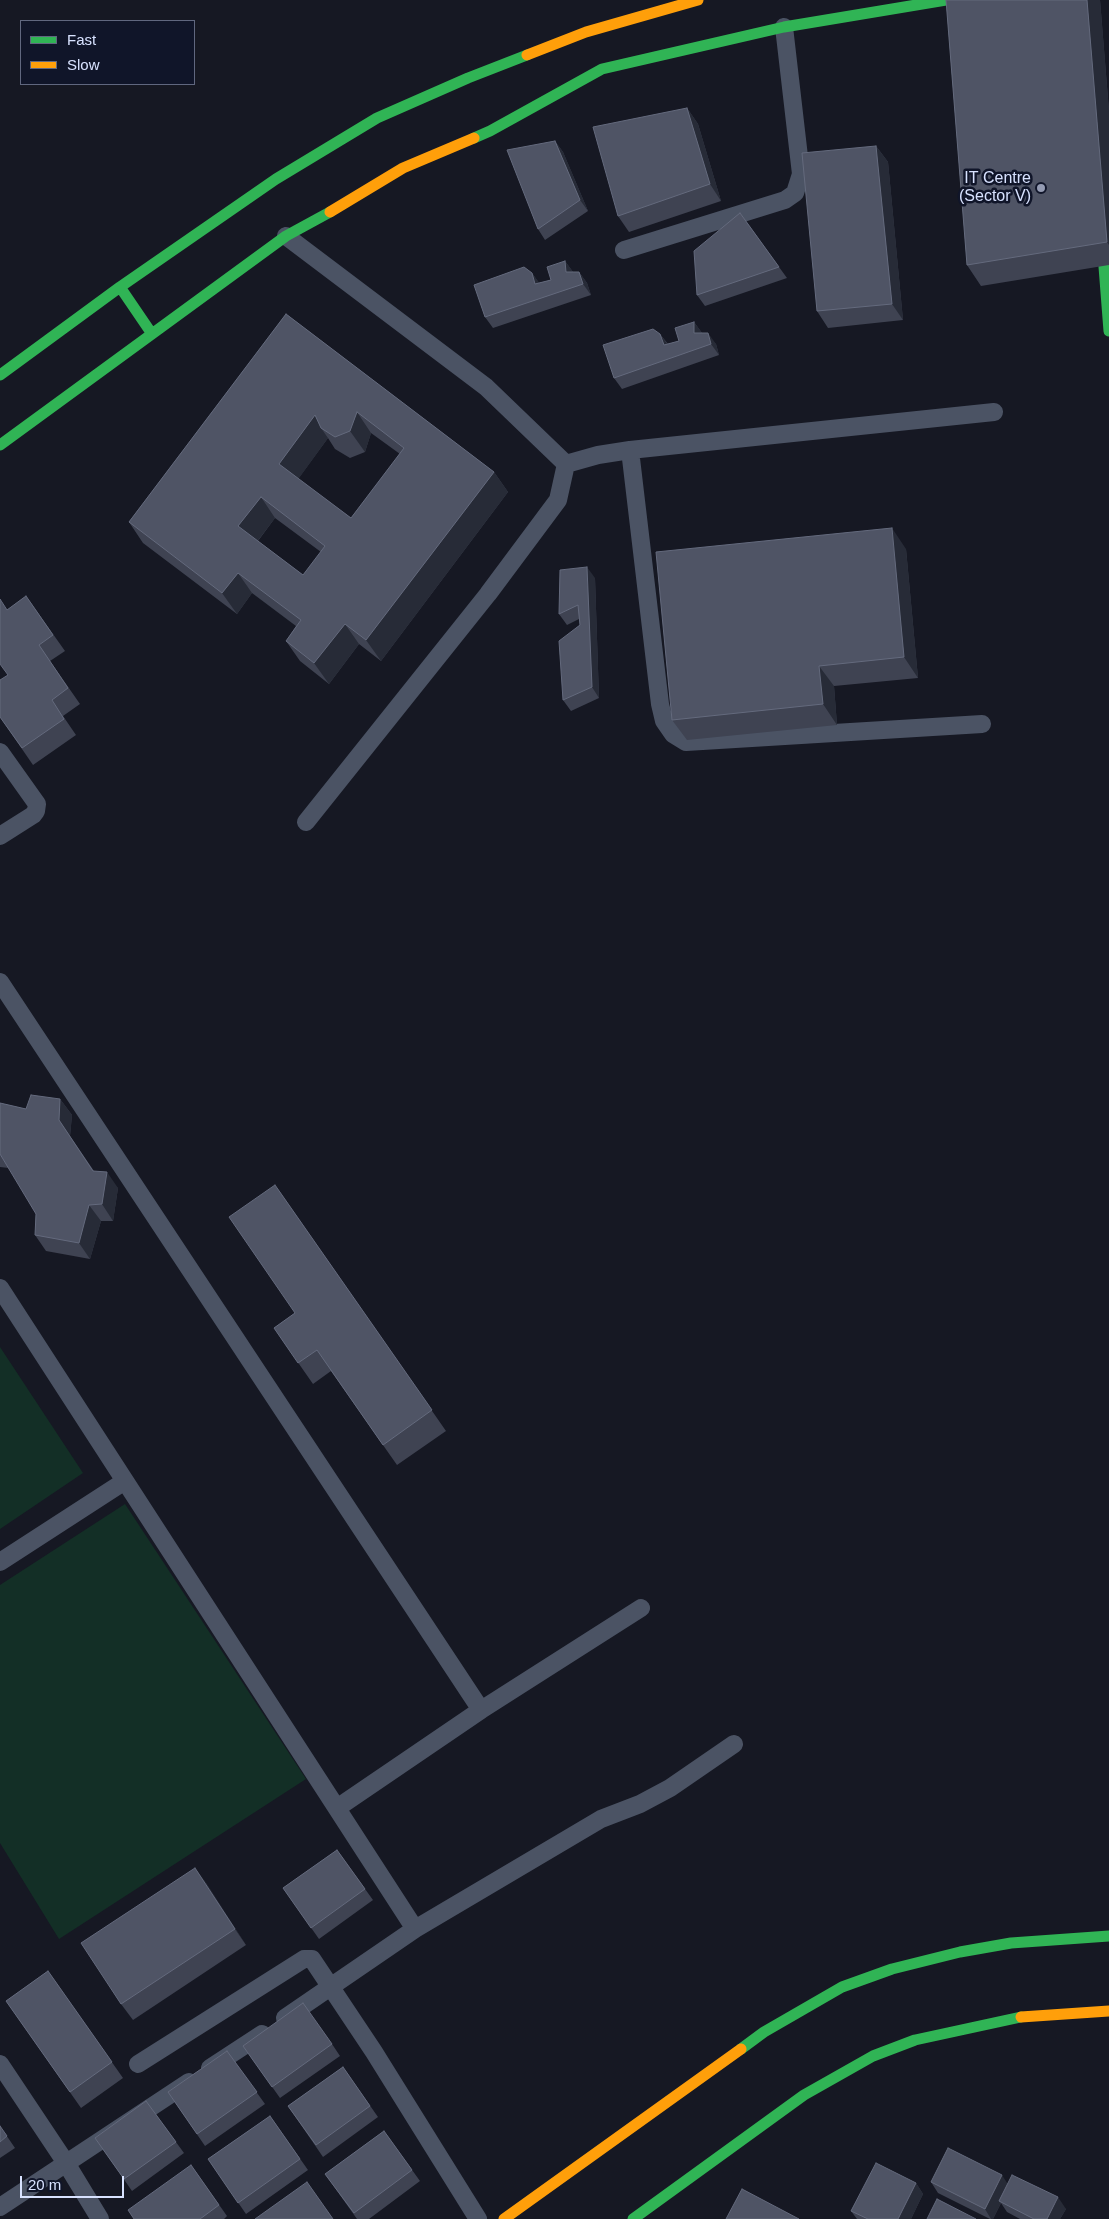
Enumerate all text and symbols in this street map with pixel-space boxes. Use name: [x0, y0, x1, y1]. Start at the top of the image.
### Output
legend: [20, 20, 195, 85]
text: Fast: [67, 31, 96, 48]
text: Slow: [67, 56, 100, 73]
place label: IT Centre (Sector V): [959, 169, 1031, 207]
marker: IT Centre (Sector V): [1035, 182, 1047, 194]
scale bar: [22, 2166, 126, 2198]
text: 20 m: [28, 2176, 61, 2193]

